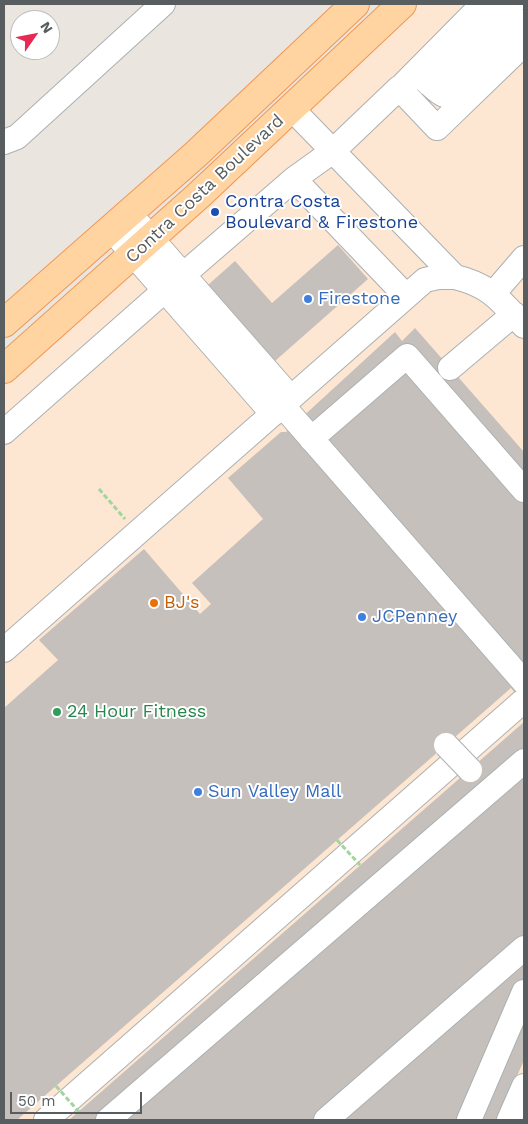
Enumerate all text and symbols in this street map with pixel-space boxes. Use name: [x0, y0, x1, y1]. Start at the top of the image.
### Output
north arrow: [10, 10, 60, 60]
text: N: [37, 19, 56, 36]
street label: Contra Costa Boulevard: [121, 110, 289, 268]
place label: Contra Costa Boulevard & Firestone: [225, 191, 418, 233]
marker: Contra Costa Boulevard & Firestone: [209, 206, 221, 218]
place label: Firestone: [318, 288, 401, 310]
marker: Firestone: [302, 293, 314, 305]
place label: BJ's: [164, 592, 199, 614]
marker: BJ's: [148, 597, 160, 609]
place label: JCPenney: [372, 606, 457, 628]
marker: JCPenney: [356, 611, 368, 623]
place label: 24 Hour Fitness: [67, 701, 206, 723]
marker: 24 Hour Fitness: [51, 706, 63, 718]
place label: Sun Valley Mall: [208, 781, 341, 803]
marker: Sun Valley Mall: [192, 786, 204, 798]
scale bar: [12, 1082, 145, 1114]
text: 50 m: [18, 1092, 55, 1110]

